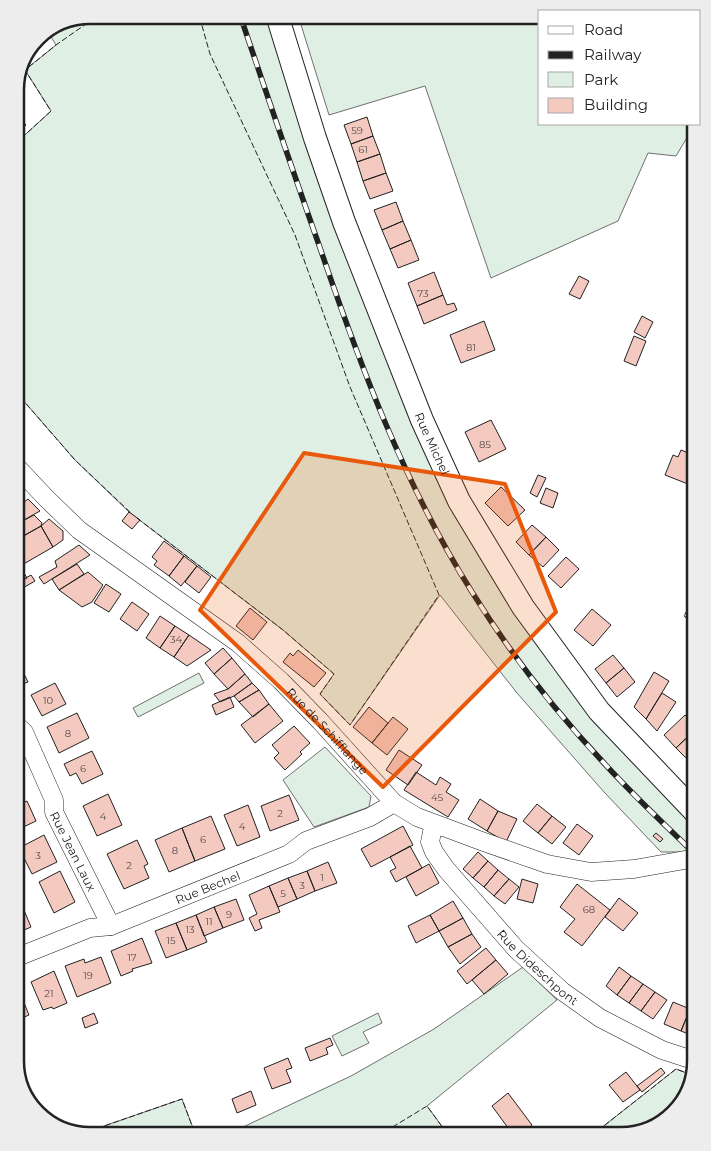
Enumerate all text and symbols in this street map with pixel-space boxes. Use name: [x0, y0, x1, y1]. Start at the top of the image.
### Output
legend: [538, 10, 701, 125]
text: Road: [584, 20, 623, 39]
text: Railway: [584, 45, 642, 64]
text: Park: [584, 70, 618, 89]
text: Building: [584, 95, 648, 114]
house number: 59: [351, 124, 363, 137]
house number: 61: [358, 143, 368, 156]
house number: 73: [417, 287, 429, 300]
house number: 81: [466, 341, 476, 354]
street label: Rue Michel: [412, 410, 453, 477]
house number: 85: [479, 438, 491, 451]
house number: 34: [170, 633, 183, 646]
street label: Rue de Schifflange: [284, 684, 372, 777]
house number: 10: [43, 694, 53, 707]
house number: 8: [65, 727, 71, 740]
house number: 6: [80, 762, 86, 775]
house number: 45: [431, 791, 443, 804]
house number: 2: [277, 807, 283, 820]
street label: Rue Jean Laux: [47, 809, 100, 894]
house number: 4: [100, 810, 107, 823]
house number: 4: [239, 820, 246, 833]
house number: 6: [200, 833, 206, 846]
house number: 8: [172, 844, 178, 857]
house number: 3: [35, 849, 41, 862]
house number: 2: [126, 859, 132, 872]
street label: Rue Bechel: [173, 867, 242, 907]
house number: 1: [320, 871, 324, 884]
house number: 3: [299, 879, 305, 892]
house number: 5: [280, 887, 286, 900]
house number: 68: [583, 903, 595, 916]
house number: 9: [226, 908, 232, 921]
house number: 11: [205, 915, 213, 928]
house number: 13: [185, 923, 195, 936]
street label: Rue Dideschpont: [494, 926, 582, 1008]
house number: 15: [166, 934, 176, 947]
house number: 17: [127, 951, 137, 964]
house number: 19: [83, 969, 93, 982]
house number: 21: [44, 987, 54, 1000]

